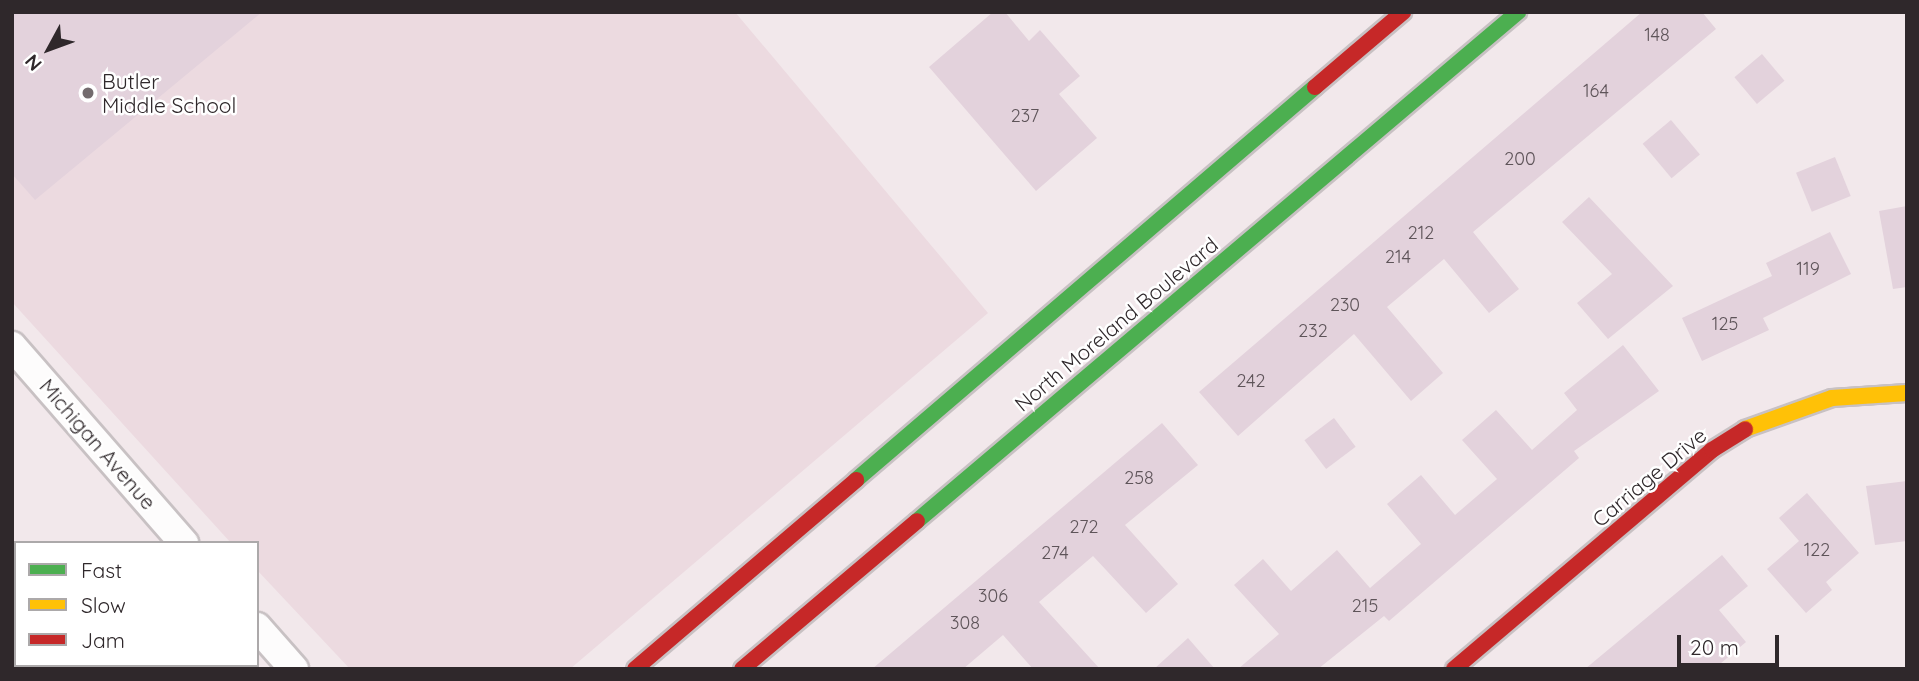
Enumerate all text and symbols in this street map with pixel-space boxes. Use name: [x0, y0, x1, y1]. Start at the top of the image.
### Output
north arrow: [14, 14, 84, 84]
house number: 148: [1644, 24, 1670, 46]
text: N: [20, 50, 47, 76]
place label: Butler Middle School: [102, 68, 236, 118]
house number: 164: [1583, 80, 1609, 102]
marker: Butler Middle School: [80, 85, 96, 101]
house number: 237: [1011, 105, 1039, 127]
house number: 200: [1504, 148, 1536, 170]
house number: 212: [1408, 222, 1434, 244]
street label: North Moreland Boulevard: [1009, 232, 1223, 416]
house number: 214: [1385, 246, 1411, 268]
house number: 119: [1796, 258, 1820, 280]
house number: 230: [1330, 294, 1360, 316]
house number: 125: [1712, 313, 1738, 335]
house number: 232: [1298, 320, 1328, 342]
house number: 242: [1236, 370, 1266, 392]
street label: Michigan Avenue: [35, 374, 161, 514]
street label: Carriage Drive: [1587, 422, 1711, 532]
house number: 258: [1124, 467, 1154, 489]
house number: 272: [1070, 516, 1098, 538]
house number: 122: [1804, 539, 1830, 561]
legend: [14, 541, 259, 667]
house number: 274: [1041, 542, 1069, 564]
text: Fast: [81, 557, 122, 583]
house number: 306: [978, 585, 1008, 607]
text: Slow: [81, 592, 126, 618]
house number: 215: [1352, 595, 1378, 617]
house number: 308: [950, 612, 980, 634]
scale bar: [1681, 622, 1783, 666]
text: Jam: [81, 627, 125, 653]
text: 20 m: [1690, 634, 1739, 660]

